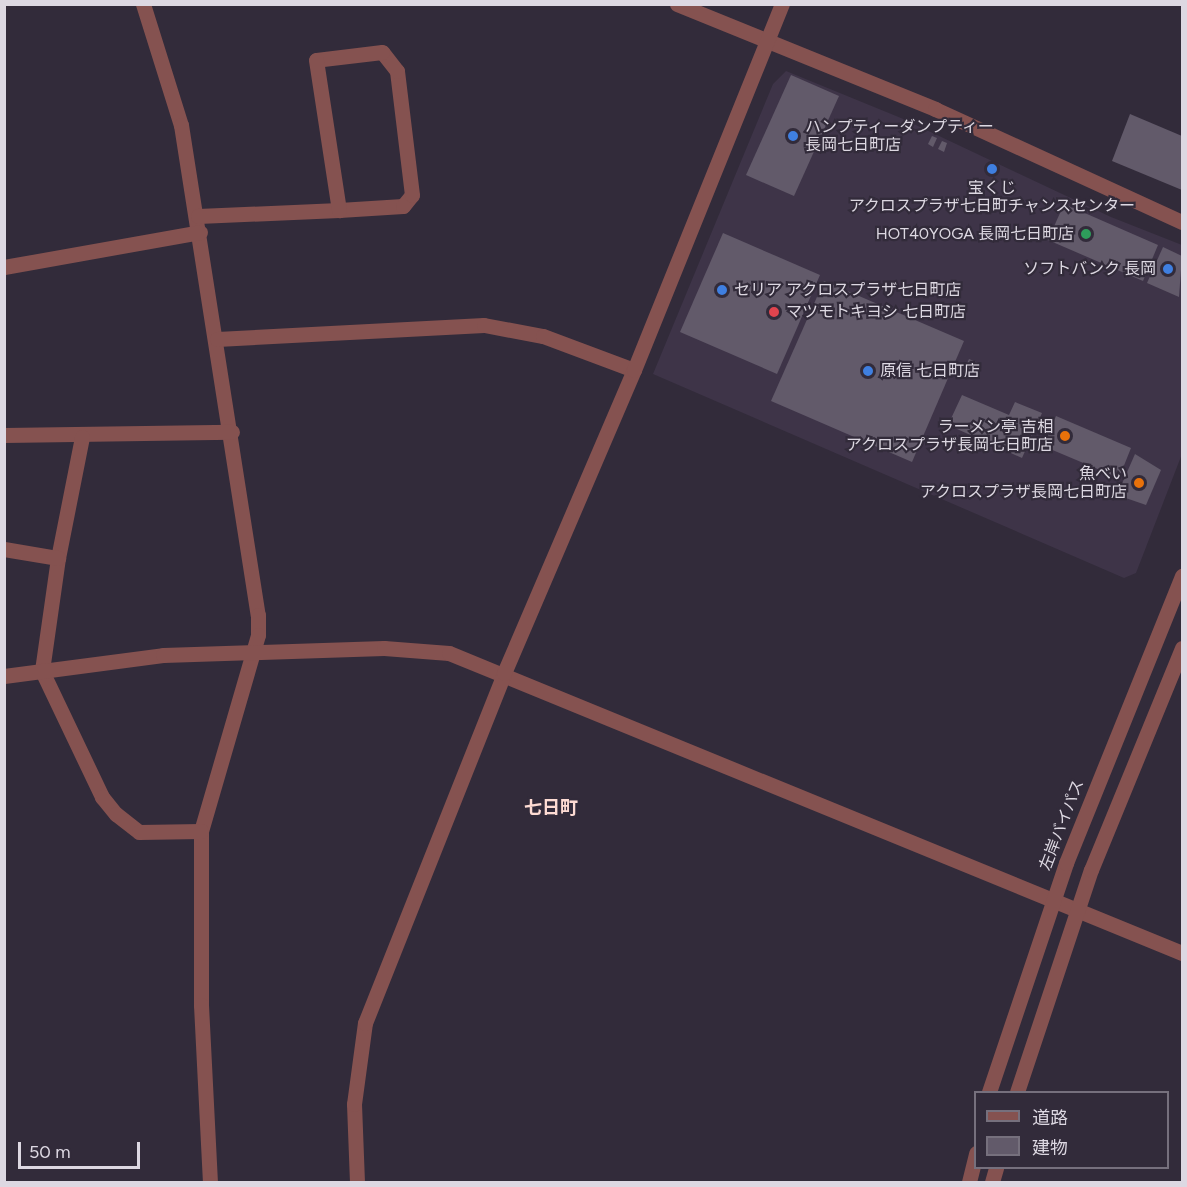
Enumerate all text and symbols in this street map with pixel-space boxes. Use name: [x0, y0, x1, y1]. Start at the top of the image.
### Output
place label: ハンプティーダンプティー 長岡七日町店: [805, 117, 997, 155]
marker: ハンプティーダンプティー 長岡七日町店: [786, 129, 800, 143]
marker: 宝くじ アクロスプラザ七日町チャンスセンター: [985, 162, 999, 176]
place label: 宝くじ アクロスプラザ七日町チャンスセンター: [848, 178, 1136, 216]
place label: HOT40YOGA 長岡七日町店: [876, 224, 1074, 244]
marker: HOT40YOGA 長岡七日町店: [1079, 227, 1093, 241]
place label: ソフトバンク 長岡: [1024, 259, 1156, 279]
marker: ソフトバンク 長岡: [1161, 262, 1175, 276]
place label: セリア アクロスプラザ七日町店: [734, 280, 962, 300]
marker: セリア アクロスプラザ七日町店: [715, 283, 729, 297]
place label: マツモトキヨシ 七日町店: [786, 302, 966, 322]
marker: マツモトキヨシ 七日町店: [767, 305, 781, 319]
place label: 原信 七日町店: [880, 361, 980, 381]
marker: 原信 七日町店: [861, 364, 875, 378]
place label: ラーメン亭 吉相 アクロスプラザ長岡七日町店: [845, 417, 1053, 455]
marker: ラーメン亭 吉相 アクロスプラザ長岡七日町店: [1058, 429, 1072, 443]
place label: 魚べい アクロスプラザ長岡七日町店: [919, 464, 1127, 502]
marker: 魚べい アクロスプラザ長岡七日町店: [1132, 476, 1146, 490]
street label: 左岸バイパス: [1036, 777, 1088, 873]
district label: 七日町: [524, 797, 578, 819]
legend: [974, 1091, 1169, 1169]
text: 道路: [1032, 1107, 1068, 1129]
scale bar: [21, 1130, 142, 1168]
text: 建物: [1032, 1137, 1068, 1159]
text: 50 m: [29, 1141, 71, 1163]

